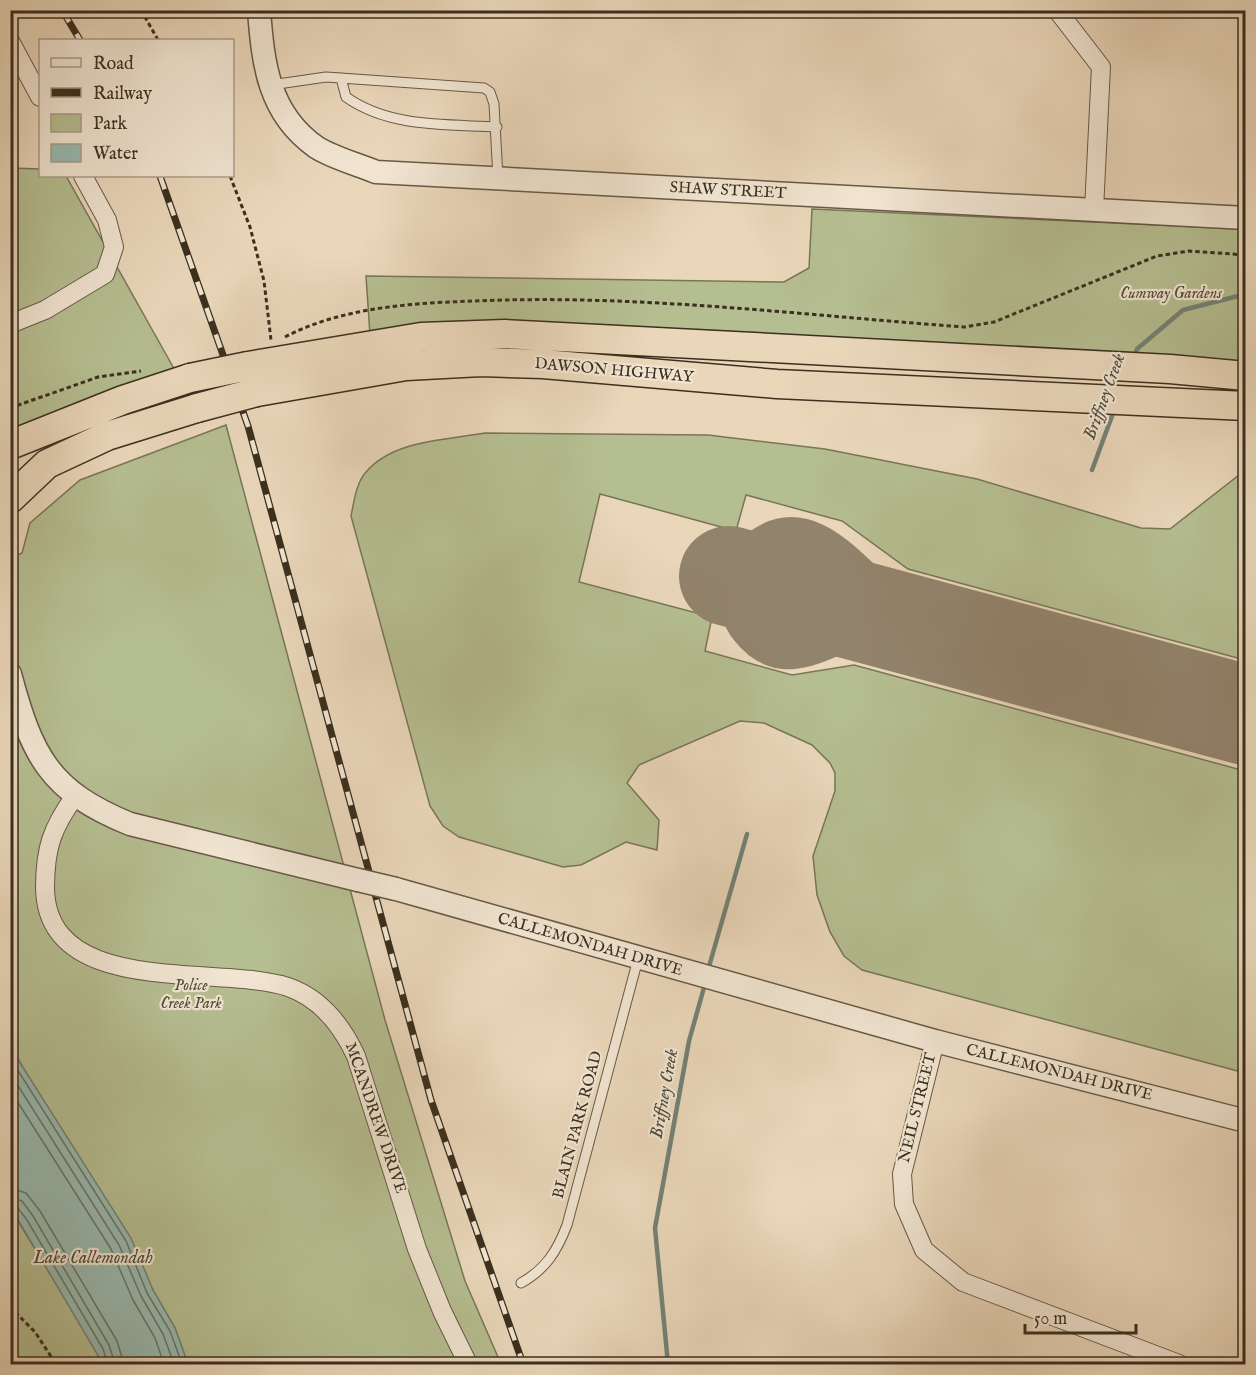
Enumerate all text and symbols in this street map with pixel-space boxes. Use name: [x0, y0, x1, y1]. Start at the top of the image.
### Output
legend: [39, 39, 234, 177]
text: Road: [93, 53, 134, 76]
text: Railway: [93, 83, 152, 106]
text: Park: [93, 113, 128, 136]
text: Water: [93, 143, 138, 166]
street label: SHAW STREET: [669, 178, 787, 204]
park label: Cumway Gardens: [1120, 284, 1222, 304]
water label: Briffney Creek: [1079, 350, 1131, 444]
street label: DAWSON HIGHWAY: [534, 354, 695, 388]
street label: CALLEMONDAH DRIVE: [495, 909, 685, 981]
park label: Police Creek Park: [160, 976, 222, 1014]
street label: MCANDREW DRIVE: [340, 1040, 410, 1196]
street label: CALLEMONDAH DRIVE: [964, 1040, 1154, 1106]
water label: Briffney Creek: [646, 1047, 684, 1141]
street label: BLAIN PARK ROAD: [549, 1049, 607, 1201]
street label: NEIL STREET: [895, 1051, 941, 1165]
water label: Lake Callemondah: [32, 1247, 153, 1270]
scale bar: [1025, 1297, 1136, 1335]
text: 50 m: [1034, 1308, 1067, 1331]

